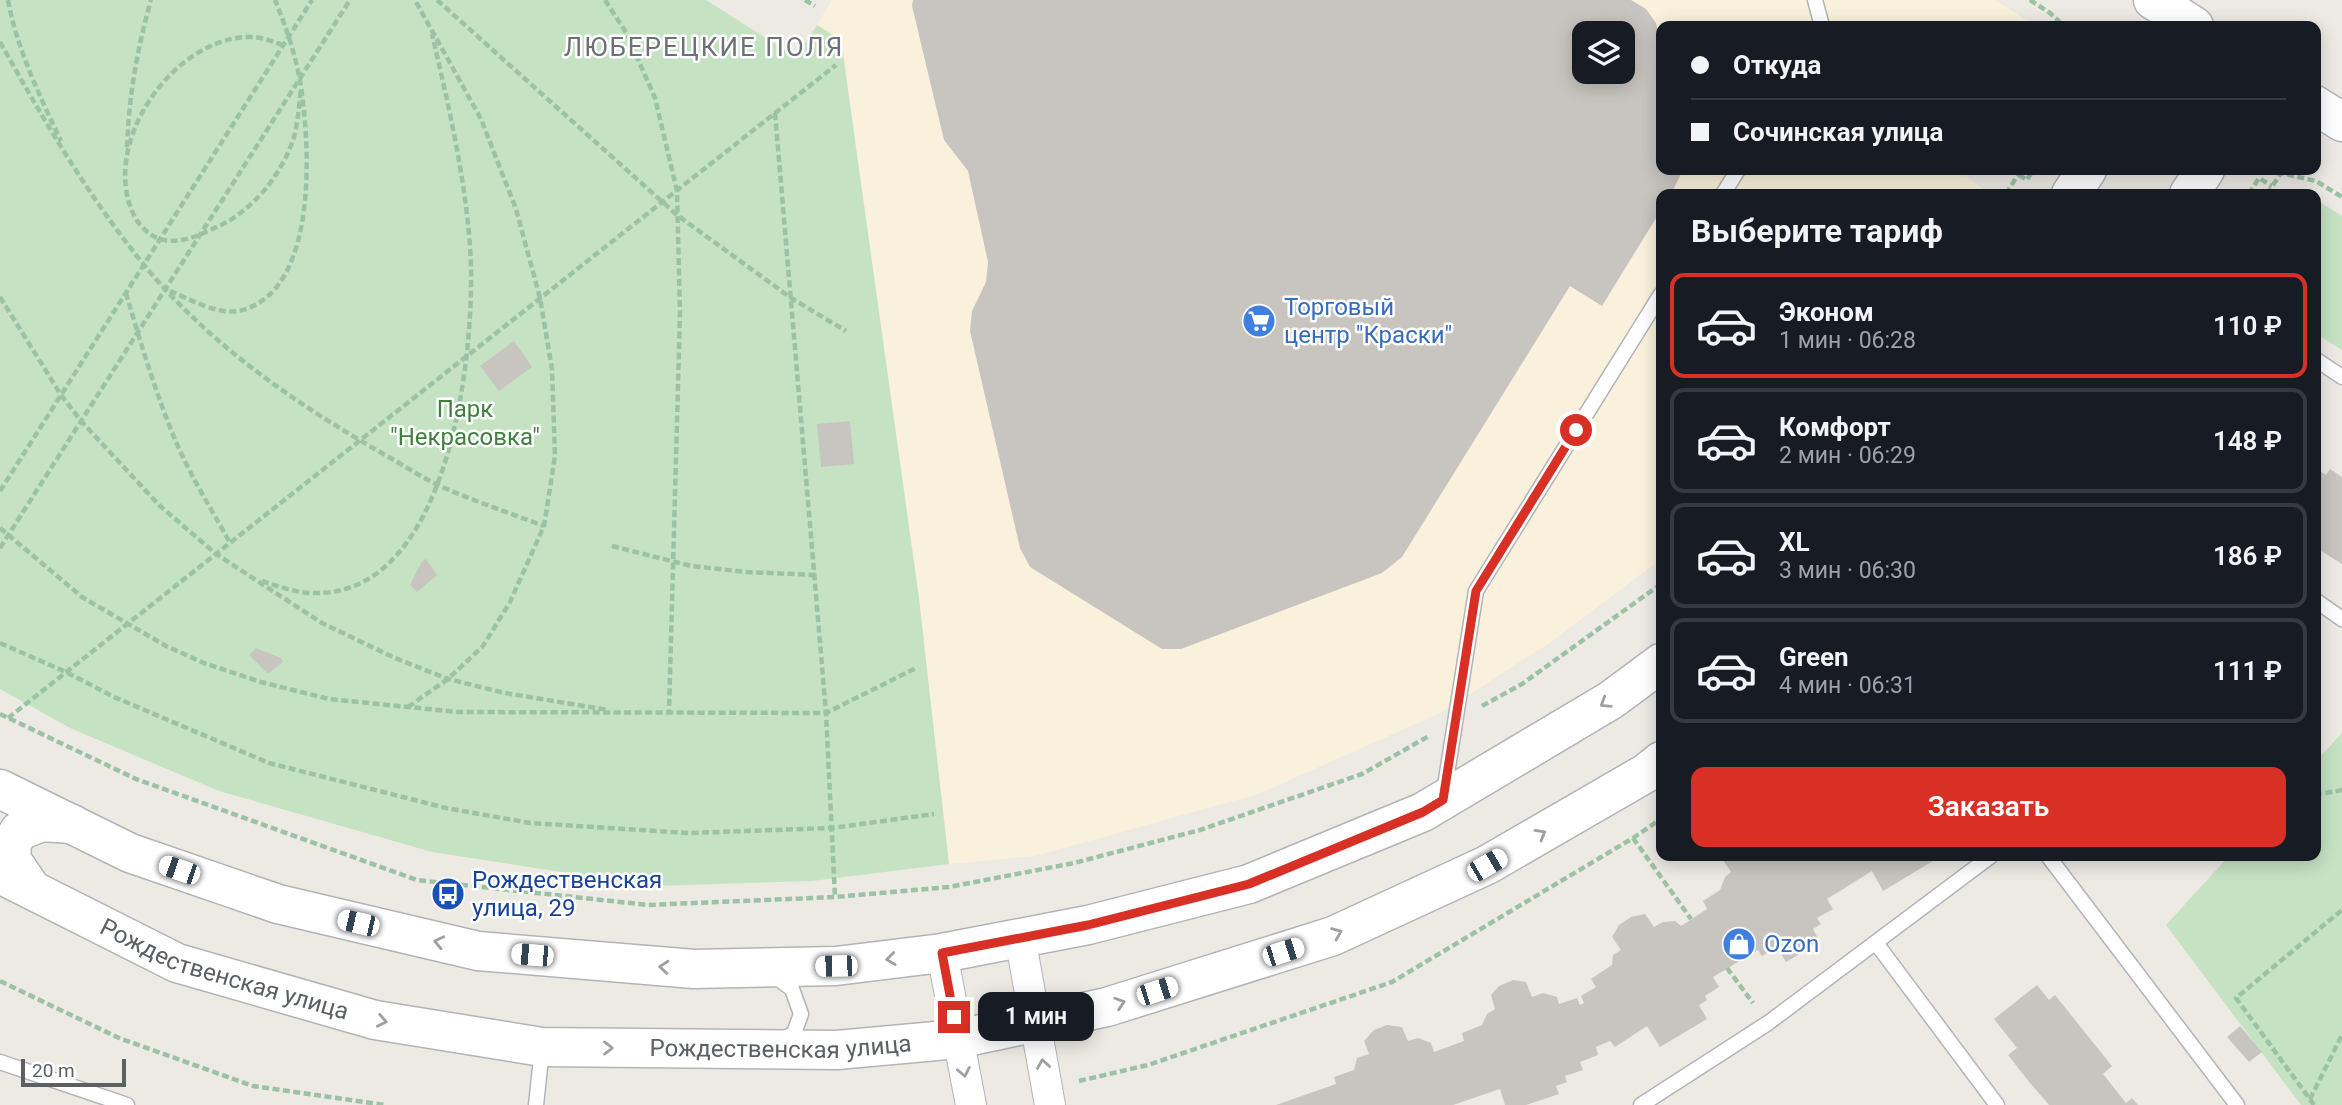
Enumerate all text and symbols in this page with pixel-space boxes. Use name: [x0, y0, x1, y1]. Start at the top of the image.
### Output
map controls: [1572, 21, 1635, 84]
button: layers: [1572, 21, 1635, 84]
district label: ЛЮБЕРЕЦКИЕ ПОЛЯ: [564, 32, 844, 62]
text: Откуда: [1733, 50, 1822, 80]
text: Сочинская улица: [1733, 117, 1943, 147]
text: Выберите тариф: [1691, 212, 1943, 250]
place label: Торговый центр "Краски": [1284, 293, 1452, 349]
icon: car: [1695, 294, 1758, 357]
text: Эконом: [1779, 297, 1874, 327]
supermarket icon: Торговый центр "Краски": [1240, 302, 1278, 340]
text: 110 ₽: [2213, 311, 2282, 341]
text: 1 мин · 06:28: [1779, 327, 1916, 354]
park label: Парк "Некрасовка": [390, 395, 540, 451]
icon: car: [1695, 409, 1758, 472]
text: Комфорт: [1779, 412, 1891, 442]
route start: [1560, 414, 1592, 446]
text: 148 ₽: [2213, 426, 2282, 456]
text: 2 мин · 06:29: [1779, 442, 1916, 469]
icon: car: [1695, 524, 1758, 587]
text: XL: [1779, 527, 1810, 557]
text: 186 ₽: [2213, 541, 2282, 571]
text: 3 мин · 06:30: [1779, 557, 1916, 584]
icon: car: [1695, 639, 1758, 702]
text: Green: [1779, 642, 1849, 672]
text: 111 ₽: [2213, 656, 2282, 686]
text: 4 мин · 06:31: [1779, 672, 1916, 699]
one-way arrow: [1600, 694, 1613, 707]
button: Заказать: [1691, 767, 2286, 847]
one-way arrow: [1534, 829, 1547, 842]
car: [1464, 845, 1511, 885]
car: [156, 853, 203, 887]
place label: Рождественская улица, 29: [472, 866, 662, 922]
bus stop icon: Рождественская улица, 29: [429, 875, 467, 913]
car: [336, 908, 381, 938]
street label: Рождественская улица: [96, 913, 352, 1026]
shop icon: Ozon: [1720, 925, 1758, 963]
one-way arrow: [1330, 928, 1342, 942]
place label: Ozon: [1764, 930, 1819, 958]
one-way arrow: [433, 936, 445, 950]
car: [1260, 936, 1307, 968]
car: [511, 943, 554, 967]
one-way arrow: [886, 952, 897, 967]
car: [815, 955, 858, 977]
one-way arrow: [659, 959, 670, 974]
car: [1134, 975, 1181, 1007]
callout: 1 мин: [978, 992, 1094, 1042]
one-way arrow: [1114, 997, 1126, 1011]
route end: [938, 1001, 970, 1033]
text: 1 мин: [1005, 1003, 1067, 1030]
one-way arrow: [376, 1013, 388, 1028]
street label: Рождественская улица: [649, 1029, 913, 1064]
one-way arrow: [603, 1040, 613, 1056]
scale bar: [21, 1056, 126, 1088]
one-way arrow: [1036, 1058, 1051, 1069]
text: 20 m: [32, 1059, 75, 1082]
one-way arrow: [956, 1066, 971, 1078]

